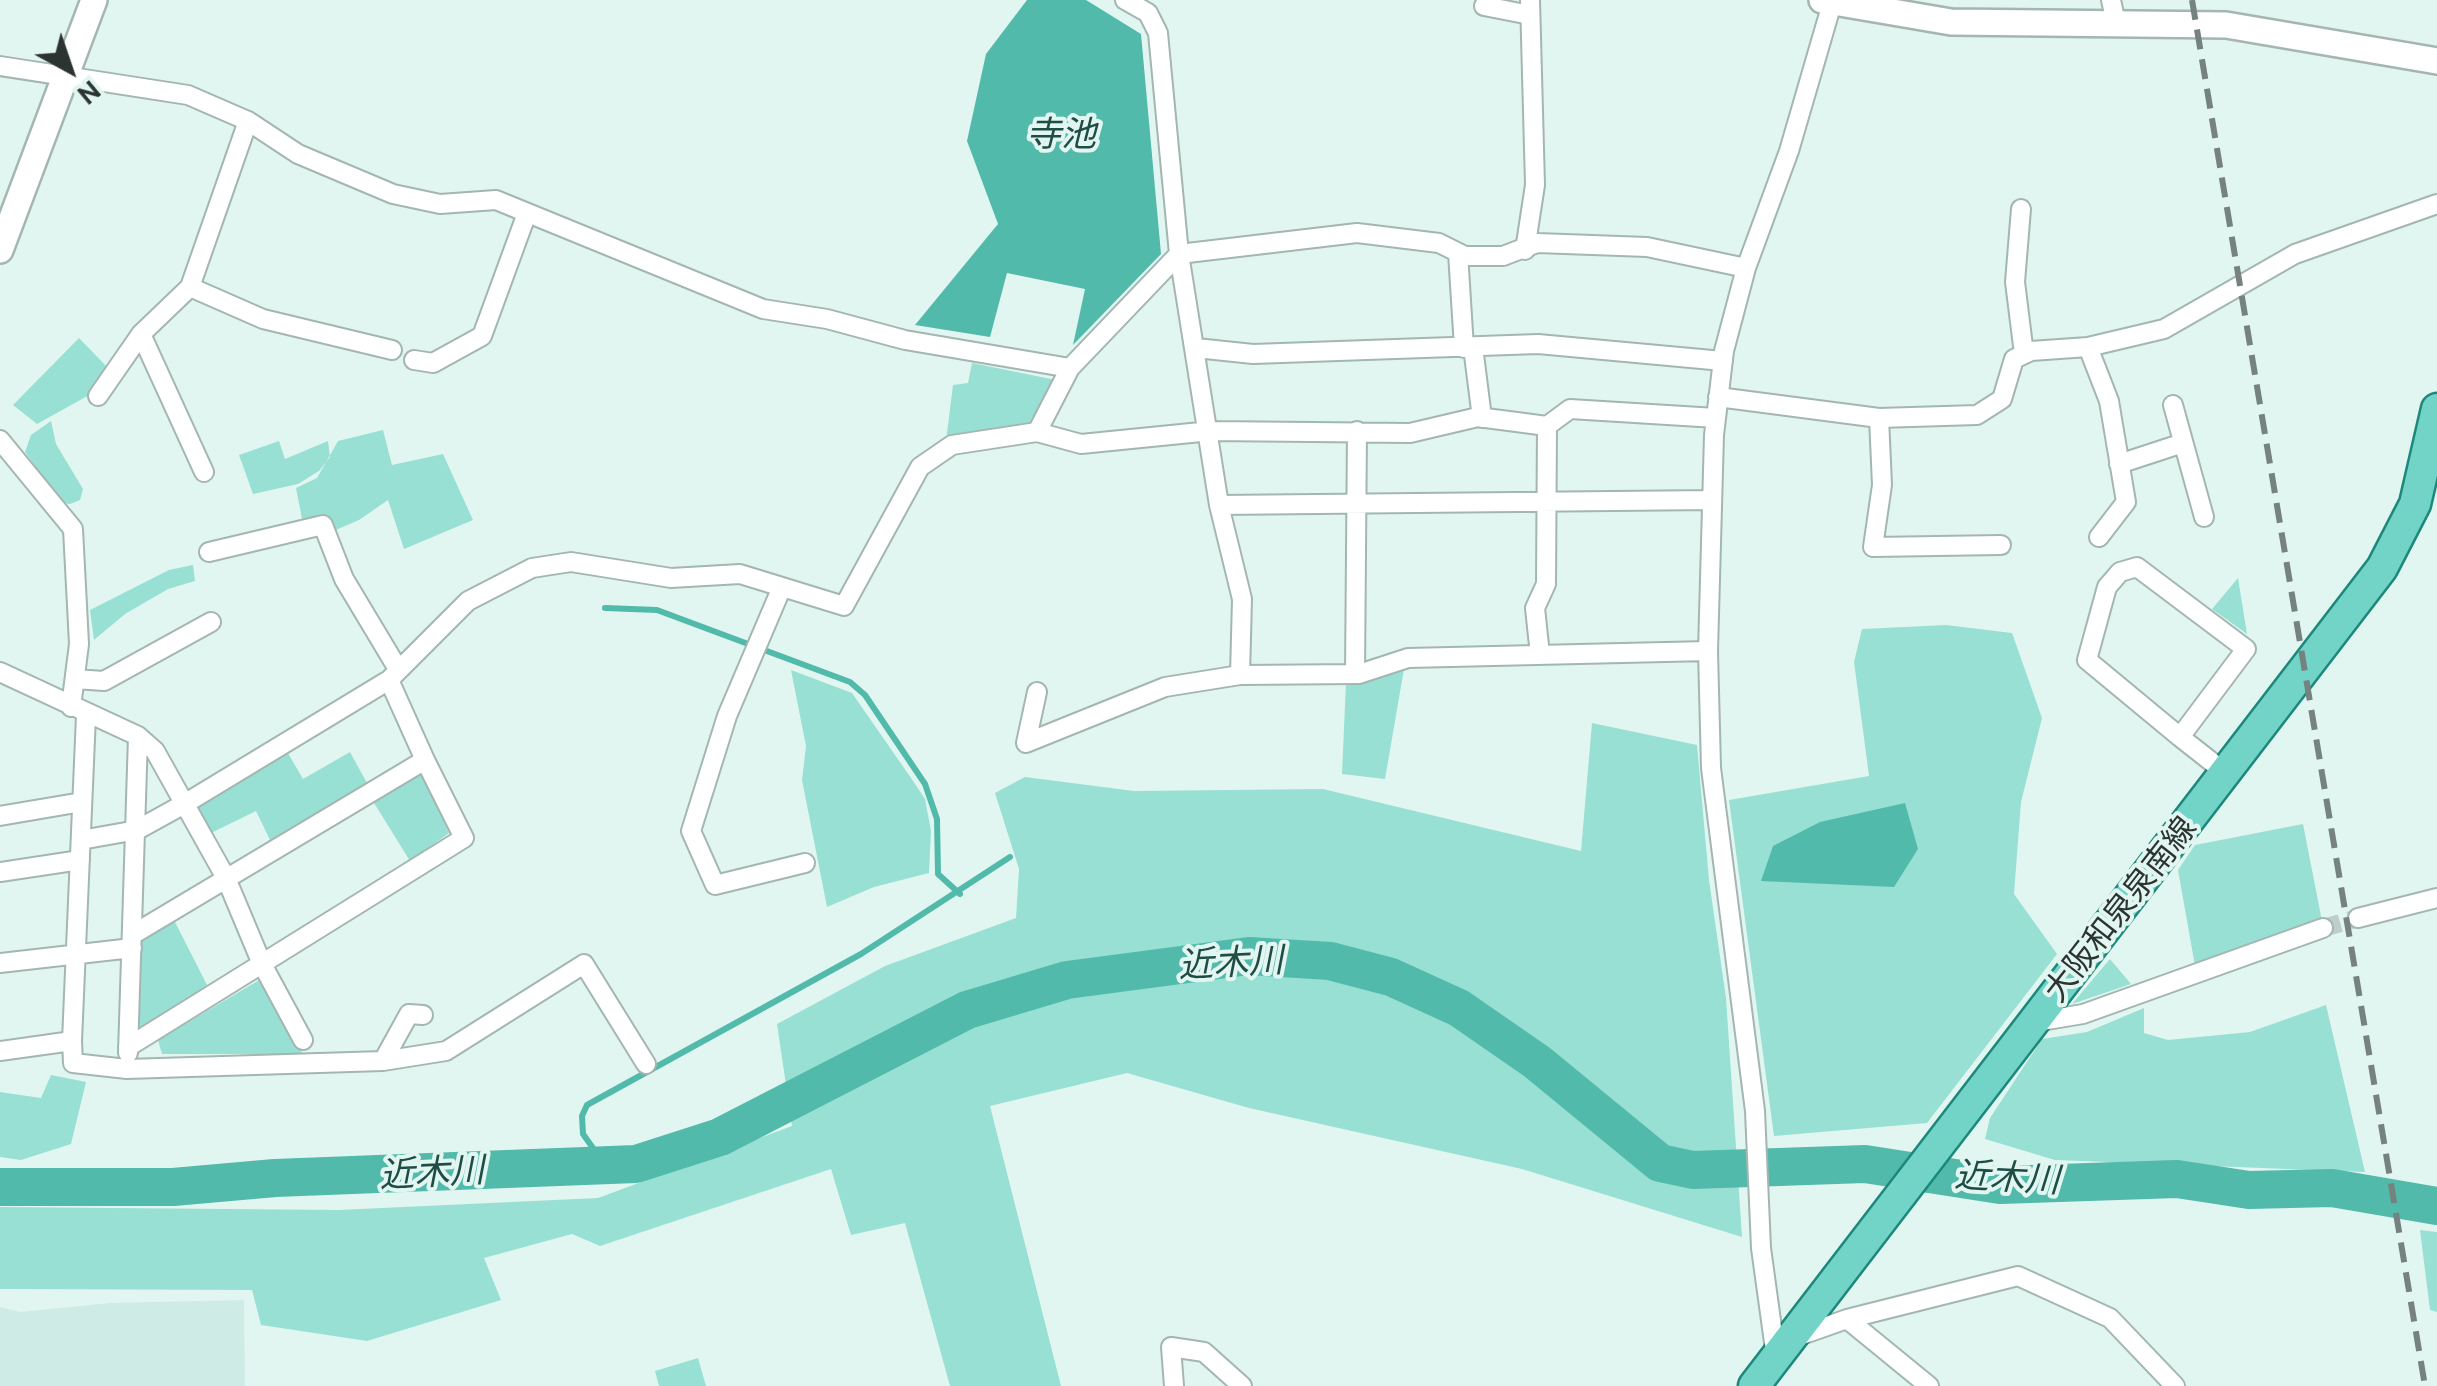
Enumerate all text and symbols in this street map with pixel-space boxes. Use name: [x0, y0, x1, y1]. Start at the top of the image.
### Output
north arrow: [20, 20, 120, 120]
text: N: [71, 74, 108, 112]
water label: 寺池: [1026, 115, 1096, 157]
street label: 大阪和泉泉南線: [2037, 810, 2205, 1010]
water label: 近木川: [1177, 940, 1285, 988]
water label: 近木川: [378, 1150, 486, 1198]
water label: 近木川: [1953, 1155, 2061, 1203]

